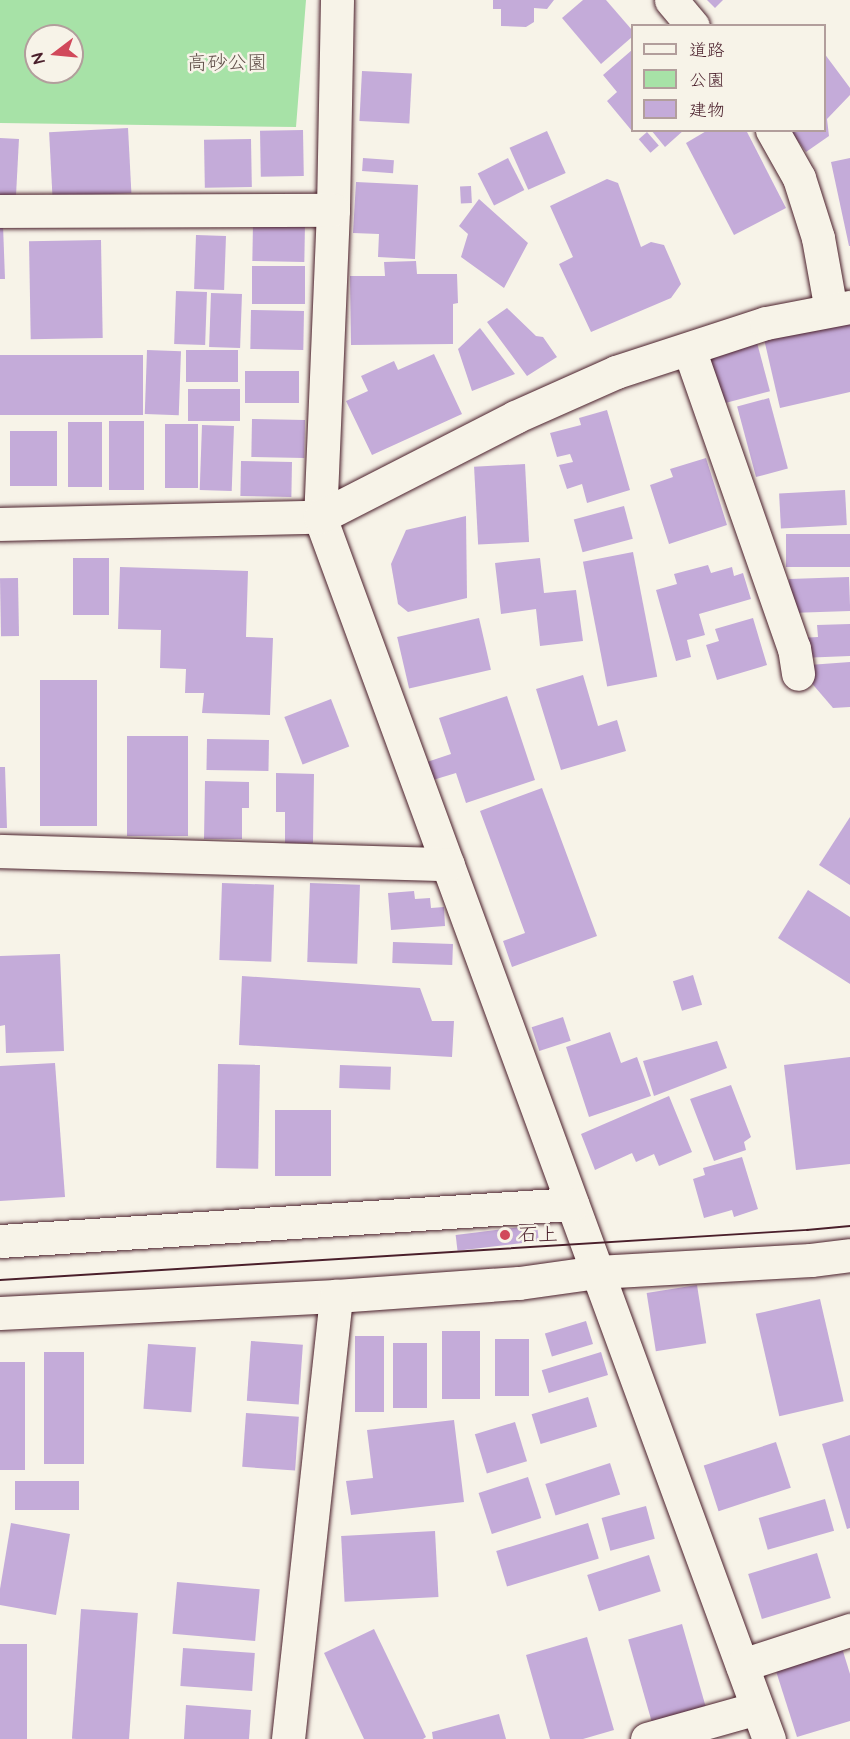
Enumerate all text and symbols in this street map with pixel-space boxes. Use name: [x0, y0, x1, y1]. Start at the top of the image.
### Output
north arrow: [24, 24, 84, 84]
legend: [631, 24, 826, 132]
text: 道路: [689, 38, 725, 63]
text: N: [27, 51, 51, 66]
park label: 高砂公園: [187, 51, 267, 75]
text: 公園: [689, 68, 725, 93]
text: 建物: [689, 98, 725, 123]
place label: 石上: [518, 1223, 558, 1247]
marker: 石上: [496, 1226, 514, 1244]

